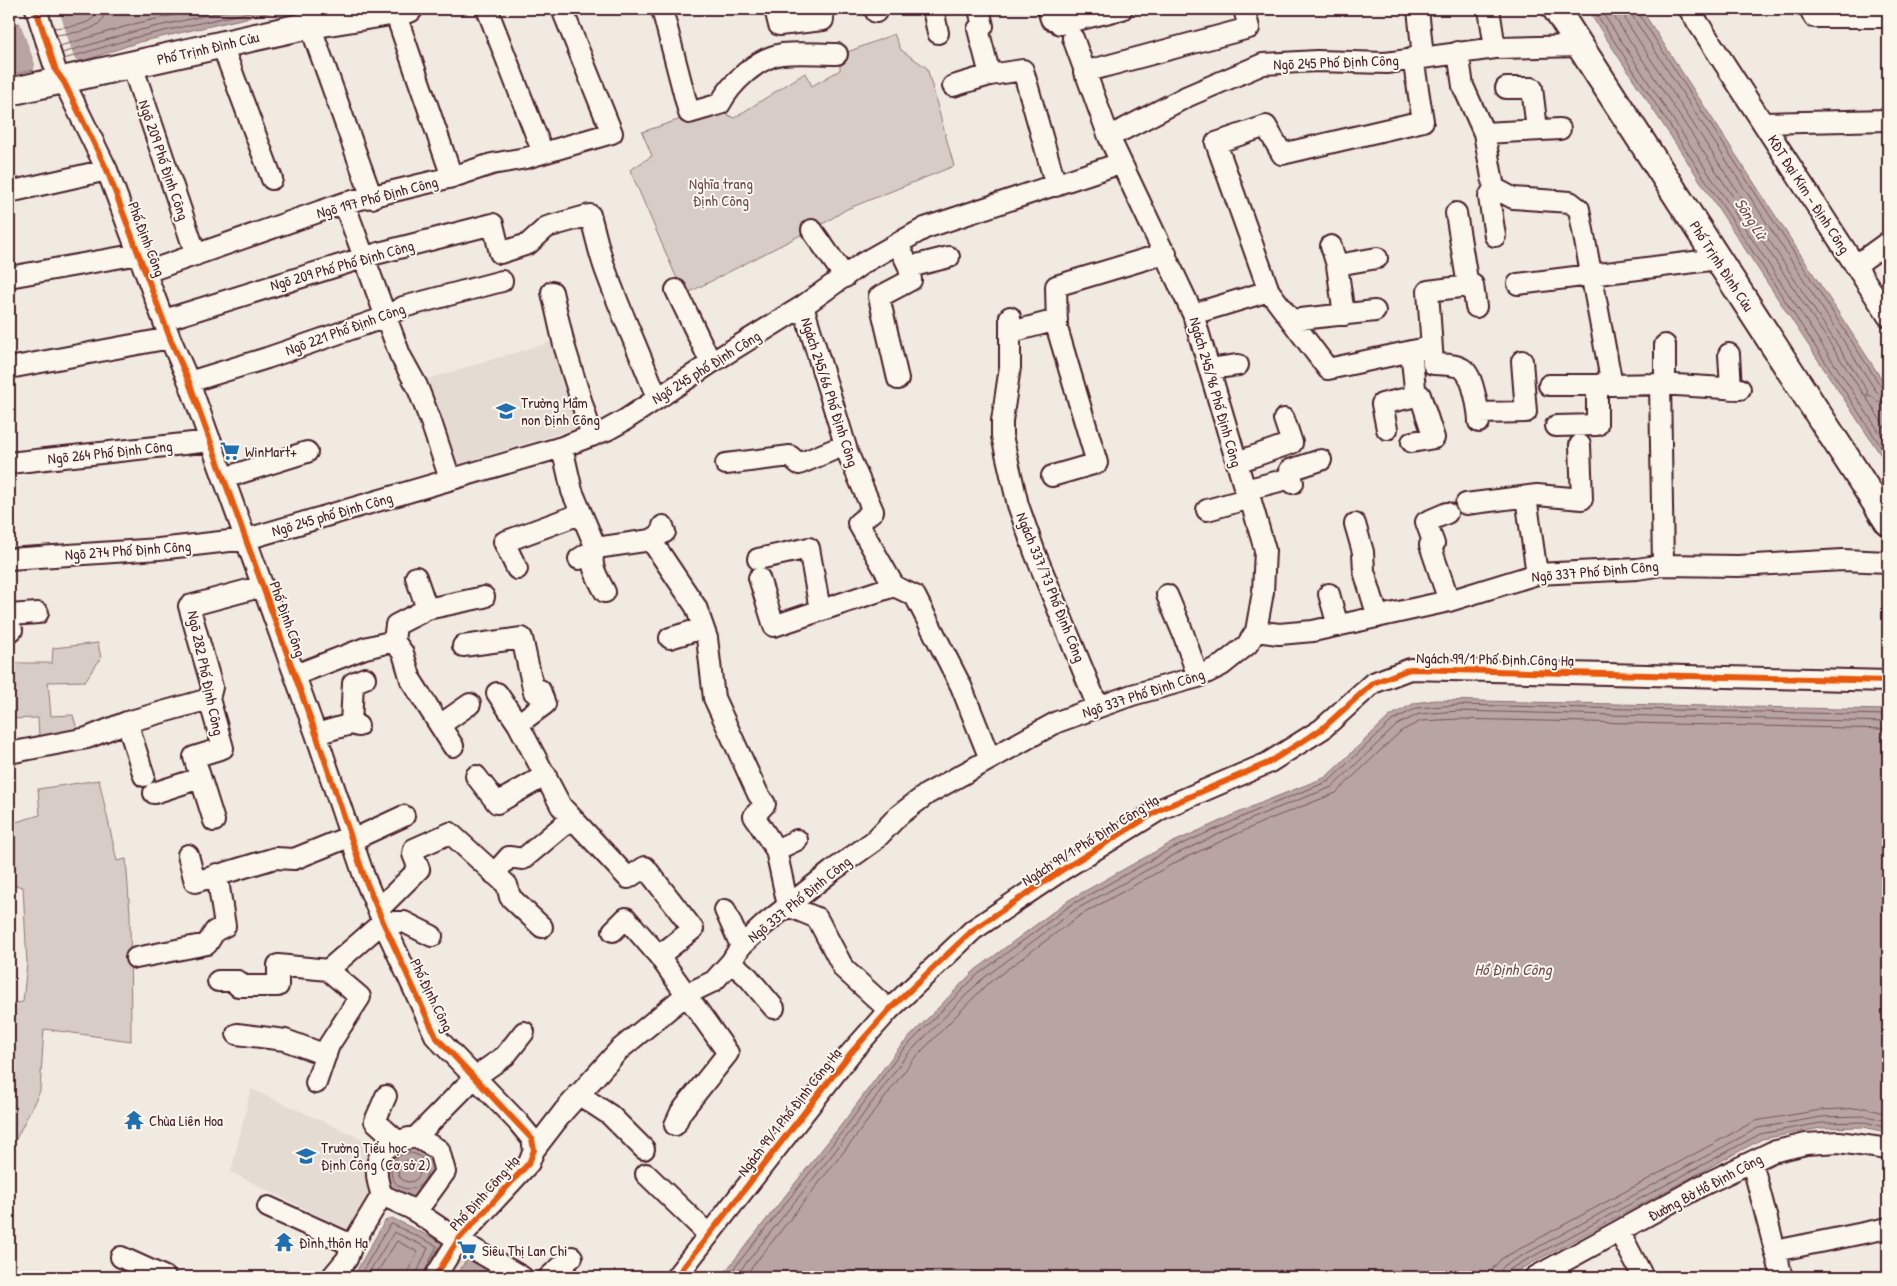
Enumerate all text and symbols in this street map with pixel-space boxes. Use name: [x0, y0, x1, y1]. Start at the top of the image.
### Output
street label: Phố Trịnh Đình Cửu: [155, 26, 261, 70]
street label: Ngõ 245 Phố Định Công: [1273, 49, 1399, 75]
street label: Ngõ 209 Phố Định Công: [134, 97, 194, 223]
street label: KĐT Đại Kim - Định Công: [1763, 131, 1855, 258]
street label: Ngõ 197 Phố Định Công: [314, 171, 440, 223]
park label: Nghĩa trang Định Công: [689, 173, 753, 211]
water label: Sông Lừ: [1730, 193, 1774, 246]
street label: Phố Định Công: [123, 198, 171, 280]
street label: Phố Trịnh Đình Cửu: [1685, 217, 1759, 315]
street label: Ngõ 209 Phố Phố Định Công: [268, 234, 417, 296]
street label: Ngõ 221 Phố Định Công: [282, 297, 408, 360]
street label: Ngách 245/96 Phố Định Công: [1185, 314, 1248, 470]
street label: Ngách 245/66 Phố Định Công: [796, 315, 864, 470]
street label: Ngõ 245 phố Định Công: [648, 325, 765, 409]
place label: Trường Mầm non Định Công: [521, 392, 600, 430]
school or university icon: Trường Mầm non Định Công: [495, 400, 517, 422]
street label: Ngõ 264 Phố Định Công: [47, 435, 174, 469]
supermarket icon: WinMart+: [219, 440, 241, 462]
place label: WinMart+: [245, 441, 297, 462]
street label: Ngõ 245 phố Định Công: [269, 487, 395, 541]
street label: Ngách 337/73 Phố Định Công: [1011, 509, 1091, 665]
street label: Ngõ 274 Phố Định Công: [64, 535, 192, 565]
street label: Ngõ 337 Phố Định Công: [1531, 555, 1660, 587]
street label: Phố Định Công: [265, 578, 311, 660]
street label: Ngõ 282 Phố Định Công: [183, 609, 230, 738]
street label: Ngách 99/1 Phố Định Công Hạ: [1416, 647, 1574, 671]
street label: Ngõ 337 Phố Định Công: [1079, 663, 1207, 723]
street label: Ngách 99/1 Phố Định Công Hạ: [1018, 789, 1162, 891]
street label: Ngõ 337 Phố Định Công: [743, 851, 855, 947]
street label: Phố Định Công: [405, 955, 459, 1035]
water label: Hồ Định Công: [1474, 958, 1552, 980]
street label: Ngách 99/1 Phố Định Công Hạ: [732, 1043, 846, 1181]
temple icon: Chùa Liên Hoa: [123, 1109, 145, 1131]
place label: Chùa Liên Hoa: [149, 1110, 223, 1131]
place label: Trường Tiểu học Định Công (Cơ sở 2): [321, 1137, 431, 1175]
school or university icon: Trường Tiểu học Định Công (Cơ sở 2): [295, 1145, 317, 1167]
street label: Đường Bờ Hồ Định Công: [1644, 1148, 1766, 1226]
street label: Phố Định Công Hạ: [444, 1151, 524, 1235]
temple icon: Đình thôn Hạ: [273, 1231, 295, 1253]
place label: Đình thôn Hạ: [299, 1232, 368, 1253]
supermarket icon: Siêu Thị Lan Chi: [456, 1239, 478, 1261]
place label: Siêu Thị Lan Chi: [482, 1240, 567, 1261]

